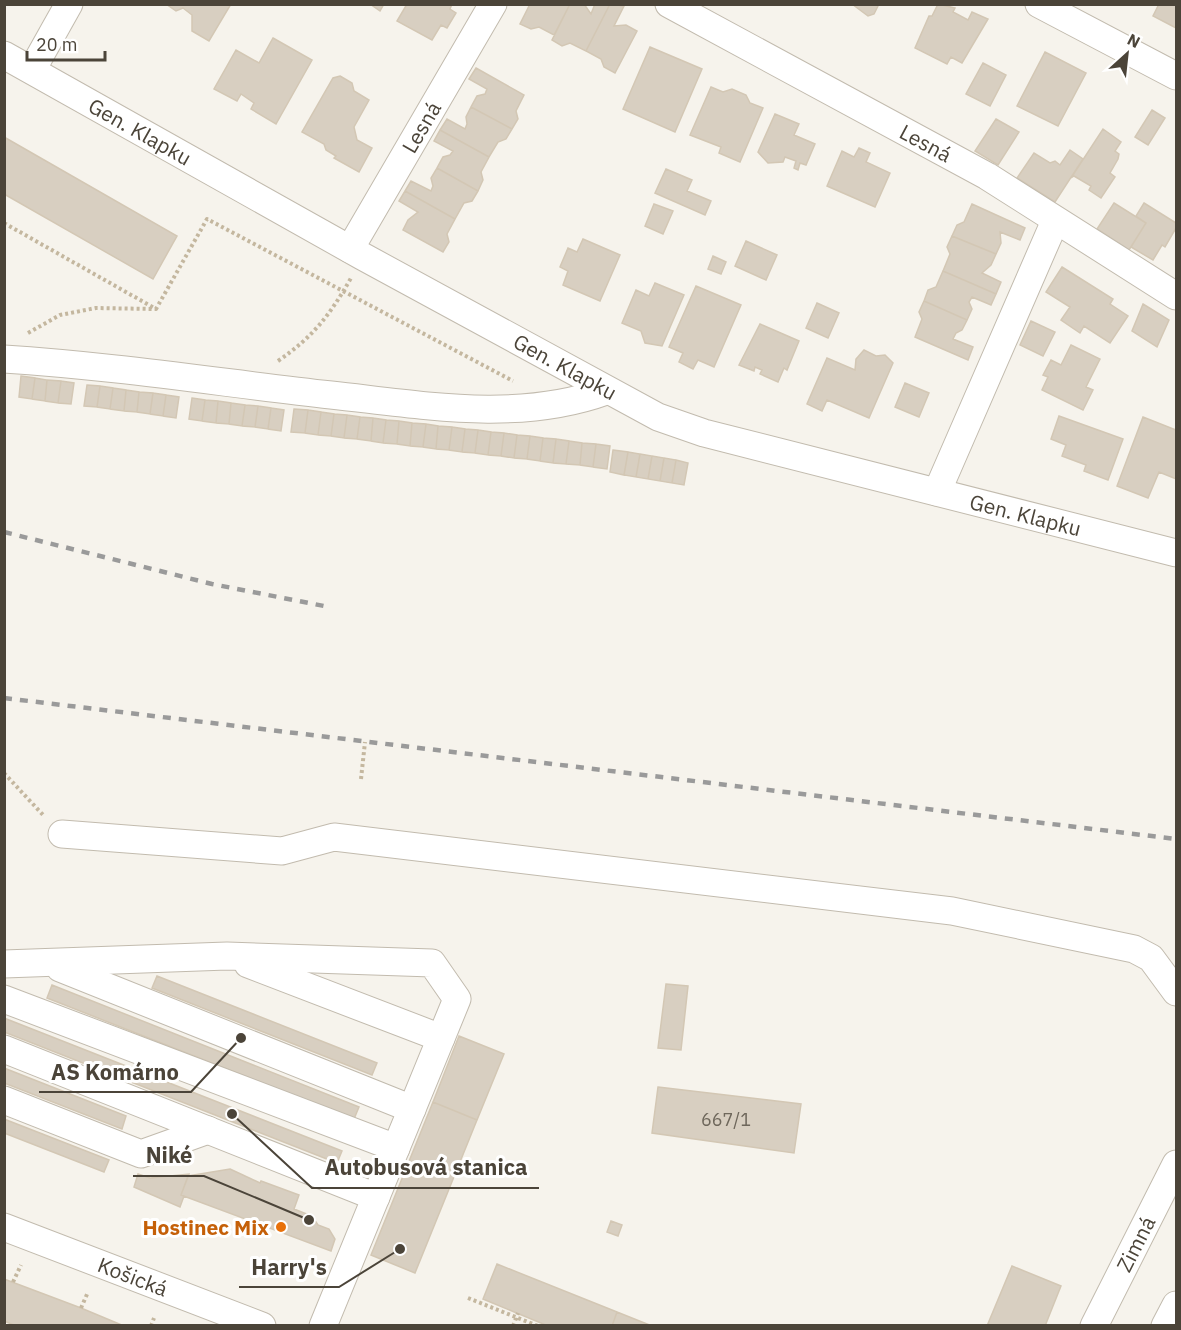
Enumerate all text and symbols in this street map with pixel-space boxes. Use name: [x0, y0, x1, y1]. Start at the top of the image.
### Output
scale bar: [27, 24, 105, 62]
north arrow: [1097, 24, 1157, 84]
text: N: [1124, 29, 1144, 52]
text: 20 m: [36, 33, 78, 56]
street label: Gen. Klapku: [83, 91, 197, 171]
street label: Lesná: [395, 96, 447, 158]
street label: Lesná: [895, 117, 957, 168]
street label: Gen. Klapku: [509, 327, 622, 406]
street label: Gen. Klapku: [967, 487, 1084, 542]
callout: AS Komárno: [39, 1052, 191, 1092]
text: AS Komárno: [51, 1057, 179, 1086]
house number: 667/1: [701, 1108, 751, 1131]
callout: Niké: [133, 1136, 204, 1176]
text: Niké: [146, 1140, 192, 1169]
callout: Autobusová stanica: [312, 1148, 539, 1188]
text: Autobusová stanica: [324, 1152, 528, 1181]
street label: Zimná: [1110, 1211, 1161, 1277]
place label: Hostinec Mix: [142, 1213, 269, 1241]
marker: Hostinec Mix: [274, 1220, 288, 1234]
callout: Harry's: [239, 1247, 339, 1287]
street label: Košická: [94, 1250, 172, 1303]
text: Harry's: [251, 1252, 327, 1281]

